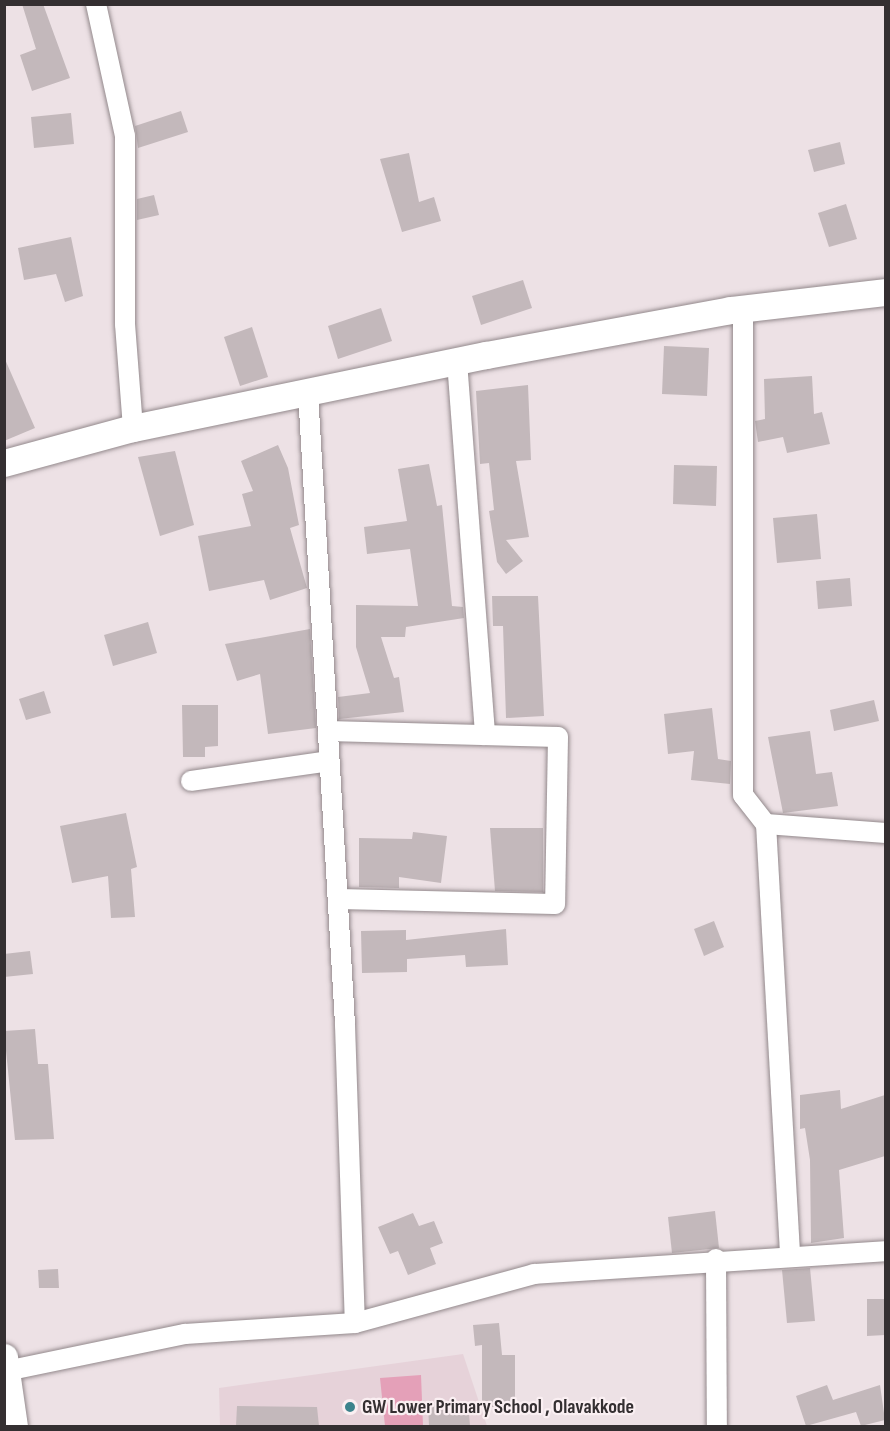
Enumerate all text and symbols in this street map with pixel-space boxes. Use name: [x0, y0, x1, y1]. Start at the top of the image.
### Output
place label: GW Lower Primary School , Olavakkode: [362, 1395, 634, 1419]
marker: GW Lower Primary School , Olavakkode: [343, 1400, 357, 1414]

